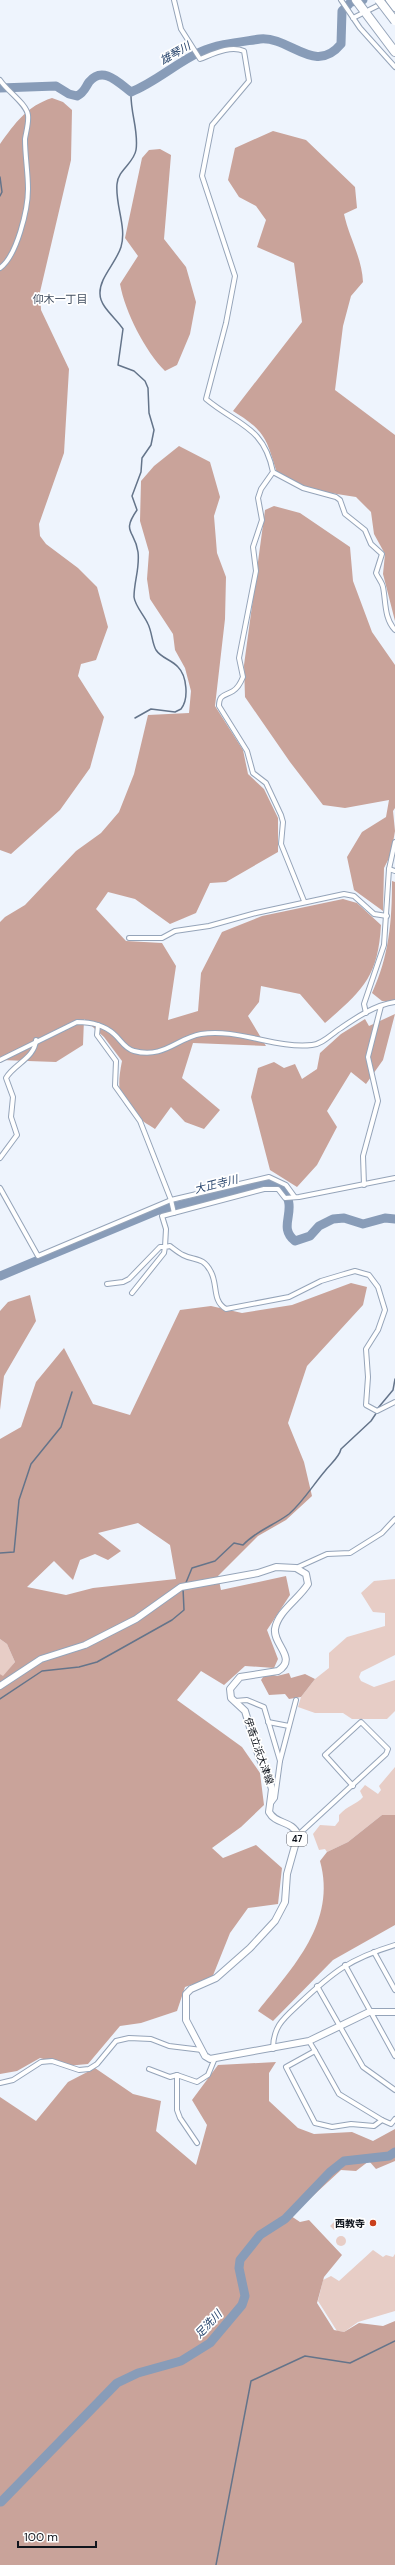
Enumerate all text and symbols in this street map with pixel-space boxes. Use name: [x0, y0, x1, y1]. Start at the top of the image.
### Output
water label: 雄琴川: [157, 38, 194, 67]
district label: 仰木一丁目: [33, 292, 88, 306]
water label: 大正寺川: [193, 1172, 240, 1196]
street label: 伊香立浜大津線: [241, 1716, 277, 1786]
road number: 47: [287, 1832, 307, 1846]
place label: 西教寺: [335, 2217, 365, 2230]
marker: 西教寺: [368, 2218, 378, 2228]
water label: 足洗川: [192, 2307, 225, 2341]
scale bar: [18, 2523, 96, 2549]
text: 100 m: [24, 2529, 58, 2545]

